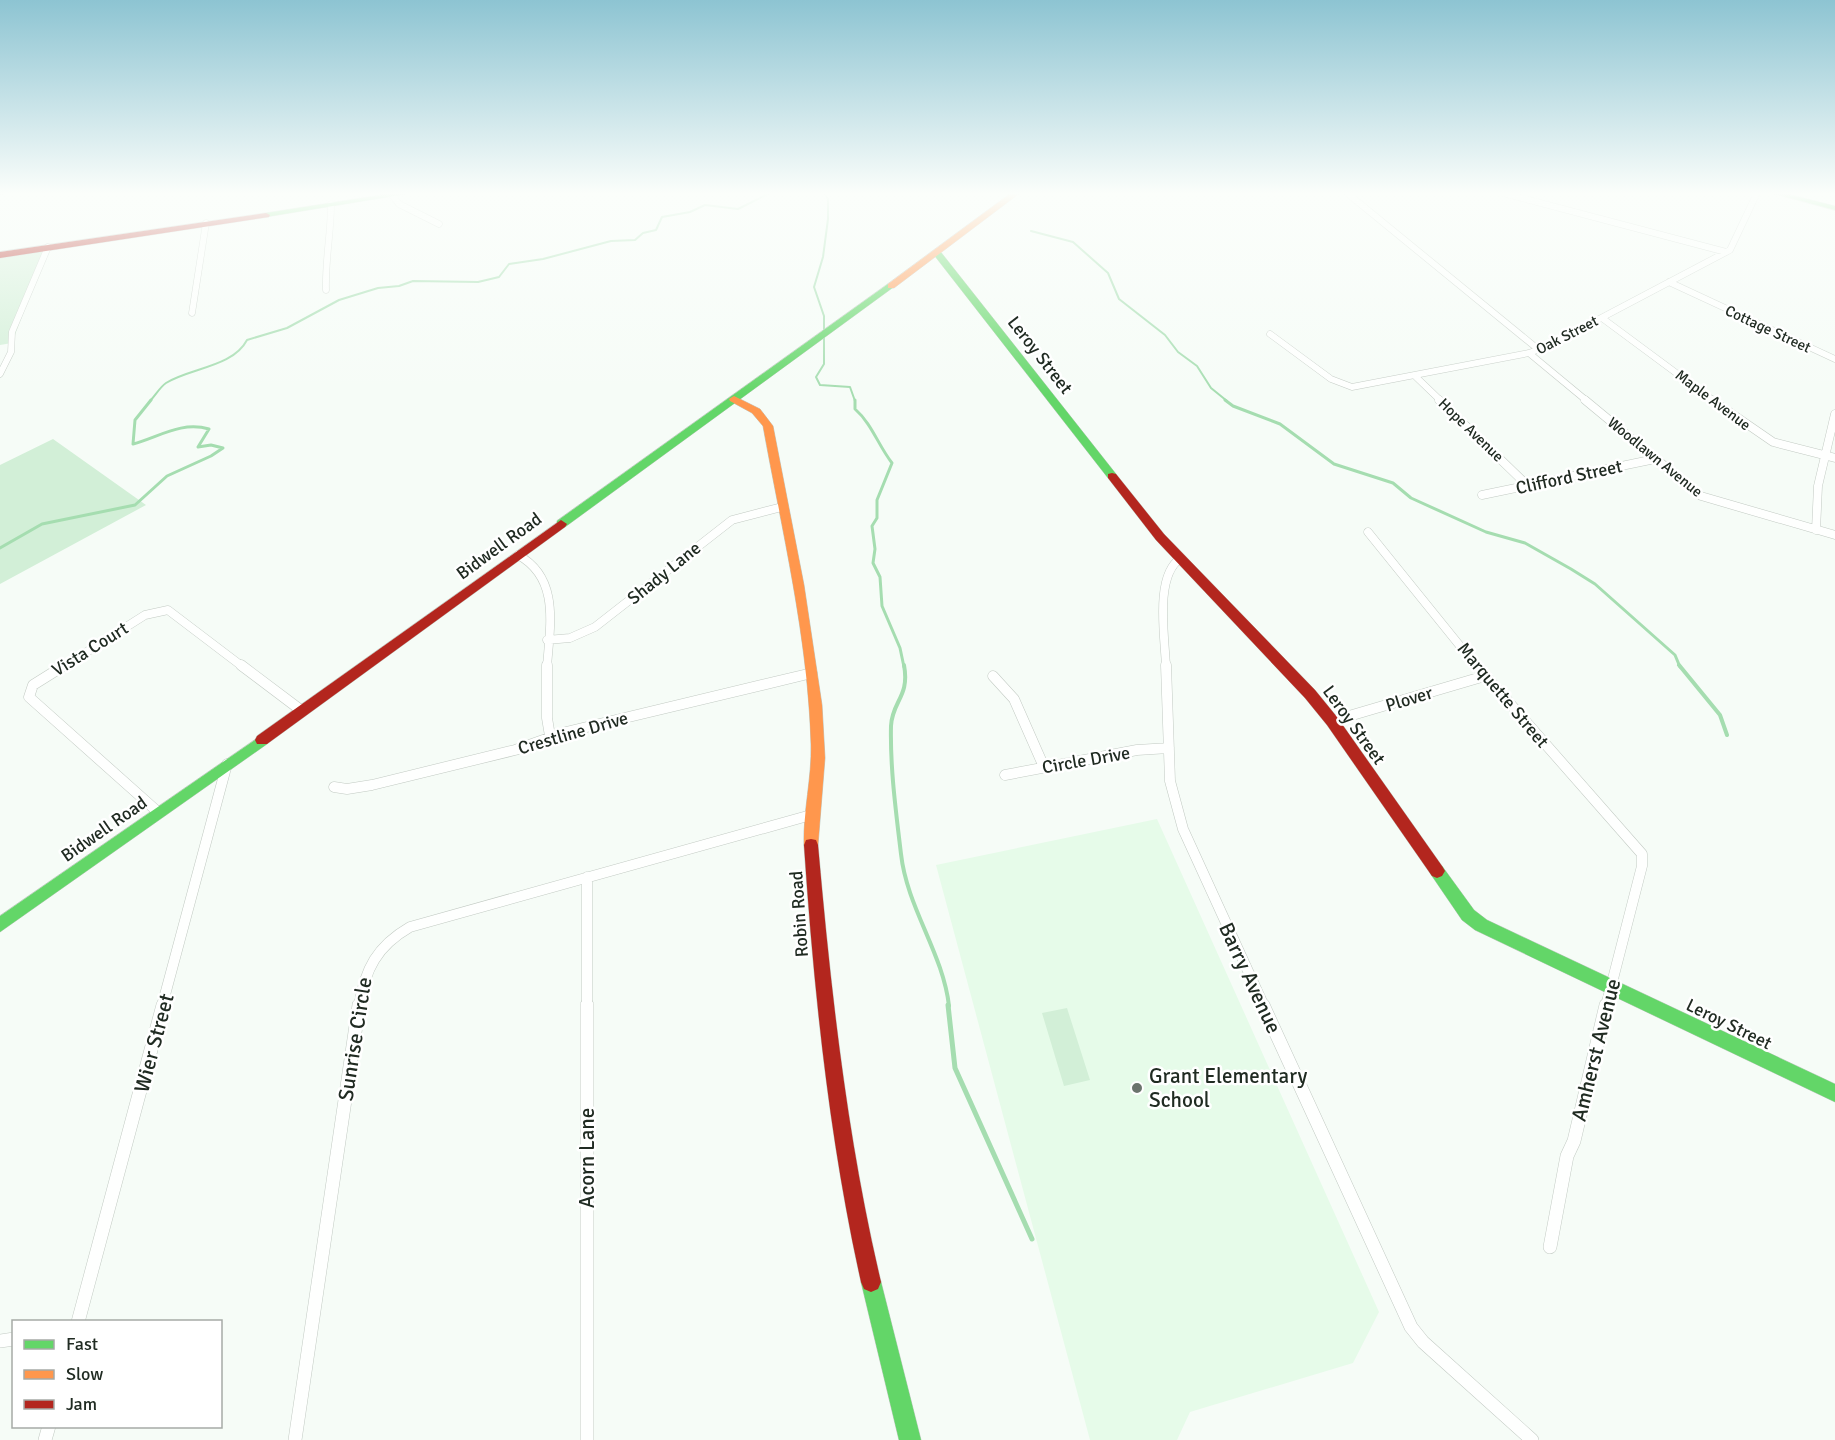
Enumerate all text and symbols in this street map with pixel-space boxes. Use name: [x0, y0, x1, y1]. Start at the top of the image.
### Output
street label: Cottage Street: [1722, 301, 1814, 357]
street label: Leroy Street: [1003, 312, 1077, 398]
street label: Oak Street: [1533, 312, 1601, 358]
street label: Maple Avenue: [1672, 366, 1754, 434]
street label: Hope Avenue: [1435, 394, 1507, 466]
street label: Woodlawn Avenue: [1604, 413, 1706, 501]
street label: Clifford Street: [1514, 455, 1624, 499]
street label: Bidwell Road: [452, 508, 546, 584]
street label: Shady Lane: [623, 537, 705, 609]
street label: Vista Court: [48, 617, 132, 681]
street label: Marquette Street: [1453, 638, 1553, 752]
street label: Leroy Street: [1318, 681, 1390, 769]
street label: Plover: [1383, 681, 1436, 717]
street label: Crestline Drive: [515, 707, 631, 759]
street label: Circle Drive: [1040, 741, 1132, 779]
street label: Bidwell Road: [57, 791, 151, 867]
street label: Robin Road: [785, 870, 813, 958]
street label: Barry Avenue: [1213, 918, 1287, 1038]
street label: Sunrise Circle: [332, 975, 378, 1103]
street label: Amherst Avenue: [1566, 976, 1626, 1124]
street label: Wier Street: [128, 991, 180, 1095]
street label: Leroy Street: [1683, 994, 1775, 1054]
place label: Grant Elementary School: [1149, 1063, 1307, 1113]
marker: Grant Elementary School: [1130, 1081, 1144, 1095]
street label: Acorn Lane: [574, 1108, 600, 1208]
legend: [12, 1320, 222, 1428]
text: Fast: [66, 1333, 98, 1355]
text: Slow: [66, 1363, 103, 1385]
text: Jam: [66, 1393, 97, 1415]

